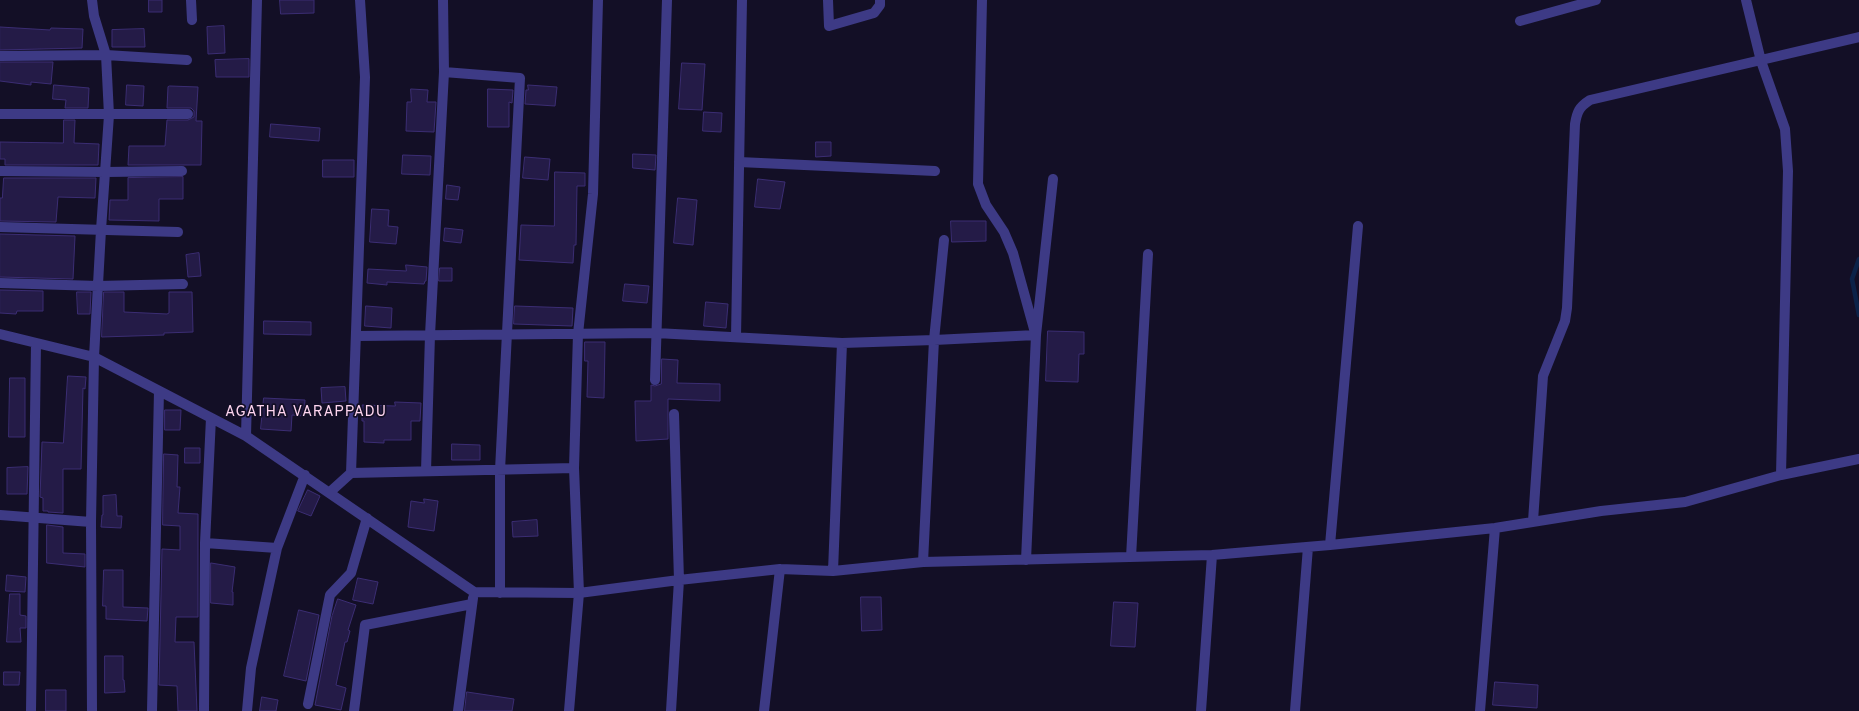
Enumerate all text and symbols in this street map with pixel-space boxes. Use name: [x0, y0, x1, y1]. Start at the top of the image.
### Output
district label: AGATHA VARAPPADU: [225, 404, 387, 422]

